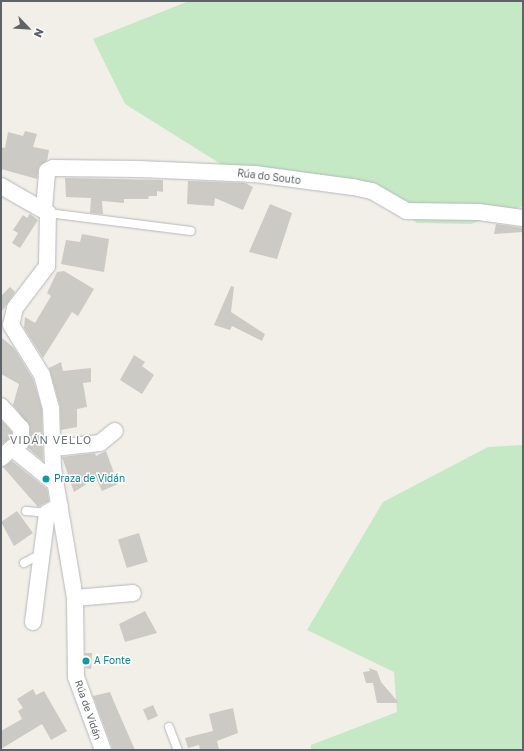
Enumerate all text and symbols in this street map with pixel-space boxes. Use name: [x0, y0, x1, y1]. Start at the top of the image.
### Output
north arrow: [8, 8, 48, 48]
text: N: [32, 27, 47, 40]
street label: Rúa do Souto: [237, 167, 301, 187]
district label: VIDÁN VELLO: [10, 433, 92, 447]
place label: Praza de Vidán: [54, 473, 125, 485]
marker: Praza de Vidán: [41, 474, 51, 484]
place label: A Fonte: [94, 655, 131, 667]
marker: A Fonte: [81, 656, 91, 666]
street label: Rúa de Vidán: [72, 678, 104, 742]

